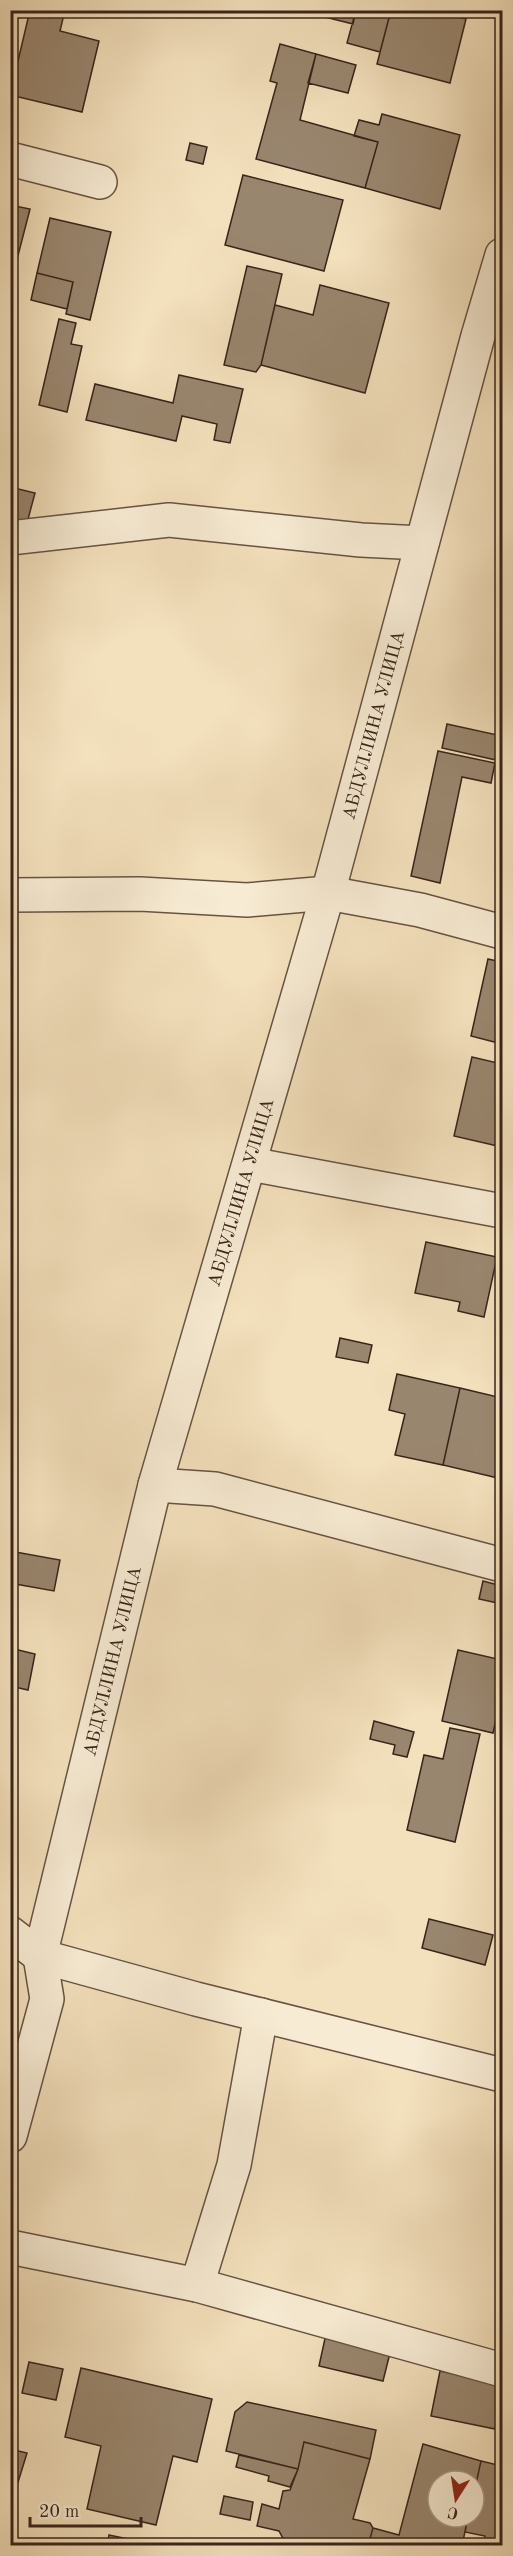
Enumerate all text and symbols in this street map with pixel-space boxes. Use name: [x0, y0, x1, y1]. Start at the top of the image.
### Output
street label: АБДУЛЛИНА УЛИЦА: [340, 629, 408, 822]
street label: АБДУЛЛИНА УЛИЦА: [205, 1096, 277, 1289]
street label: АБДУЛЛИНА УЛИЦА: [81, 1564, 145, 1758]
north arrow: [426, 2469, 486, 2529]
scale bar: [30, 2490, 141, 2528]
text: 20 m: [39, 2503, 79, 2521]
text: С: [446, 2503, 460, 2521]

